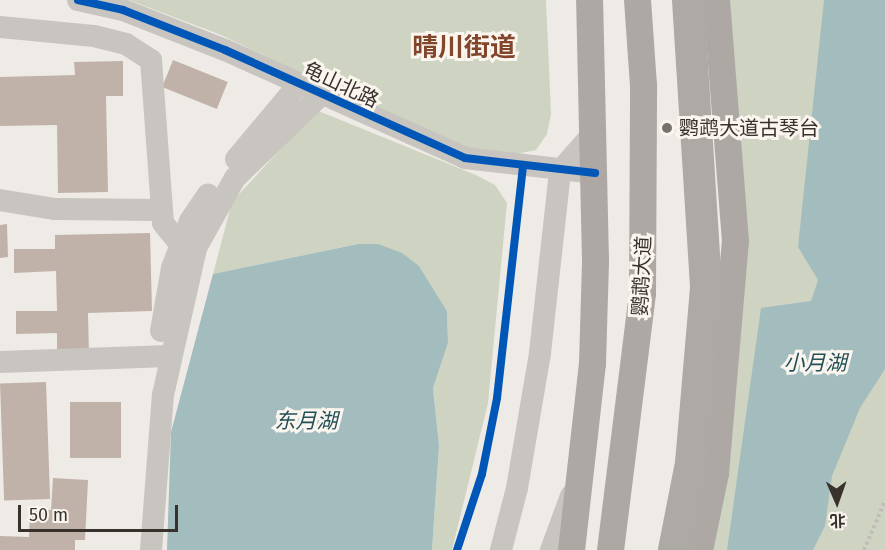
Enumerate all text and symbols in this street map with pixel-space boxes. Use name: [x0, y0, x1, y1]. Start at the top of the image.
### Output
district label: 晴川街道: [412, 32, 516, 64]
street label: 龟山北路: [300, 57, 382, 113]
place label: 鹦鹉大道古琴台: [679, 116, 819, 140]
marker: 鹦鹉大道古琴台: [660, 121, 674, 135]
street label: 鹦鹉大道: [628, 235, 656, 317]
water label: 小月湖: [784, 350, 846, 376]
water label: 东月湖: [275, 408, 337, 434]
north arrow: [807, 472, 867, 532]
scale bar: [21, 493, 182, 531]
text: 50 m: [29, 504, 68, 526]
text: 北: [829, 511, 846, 530]

